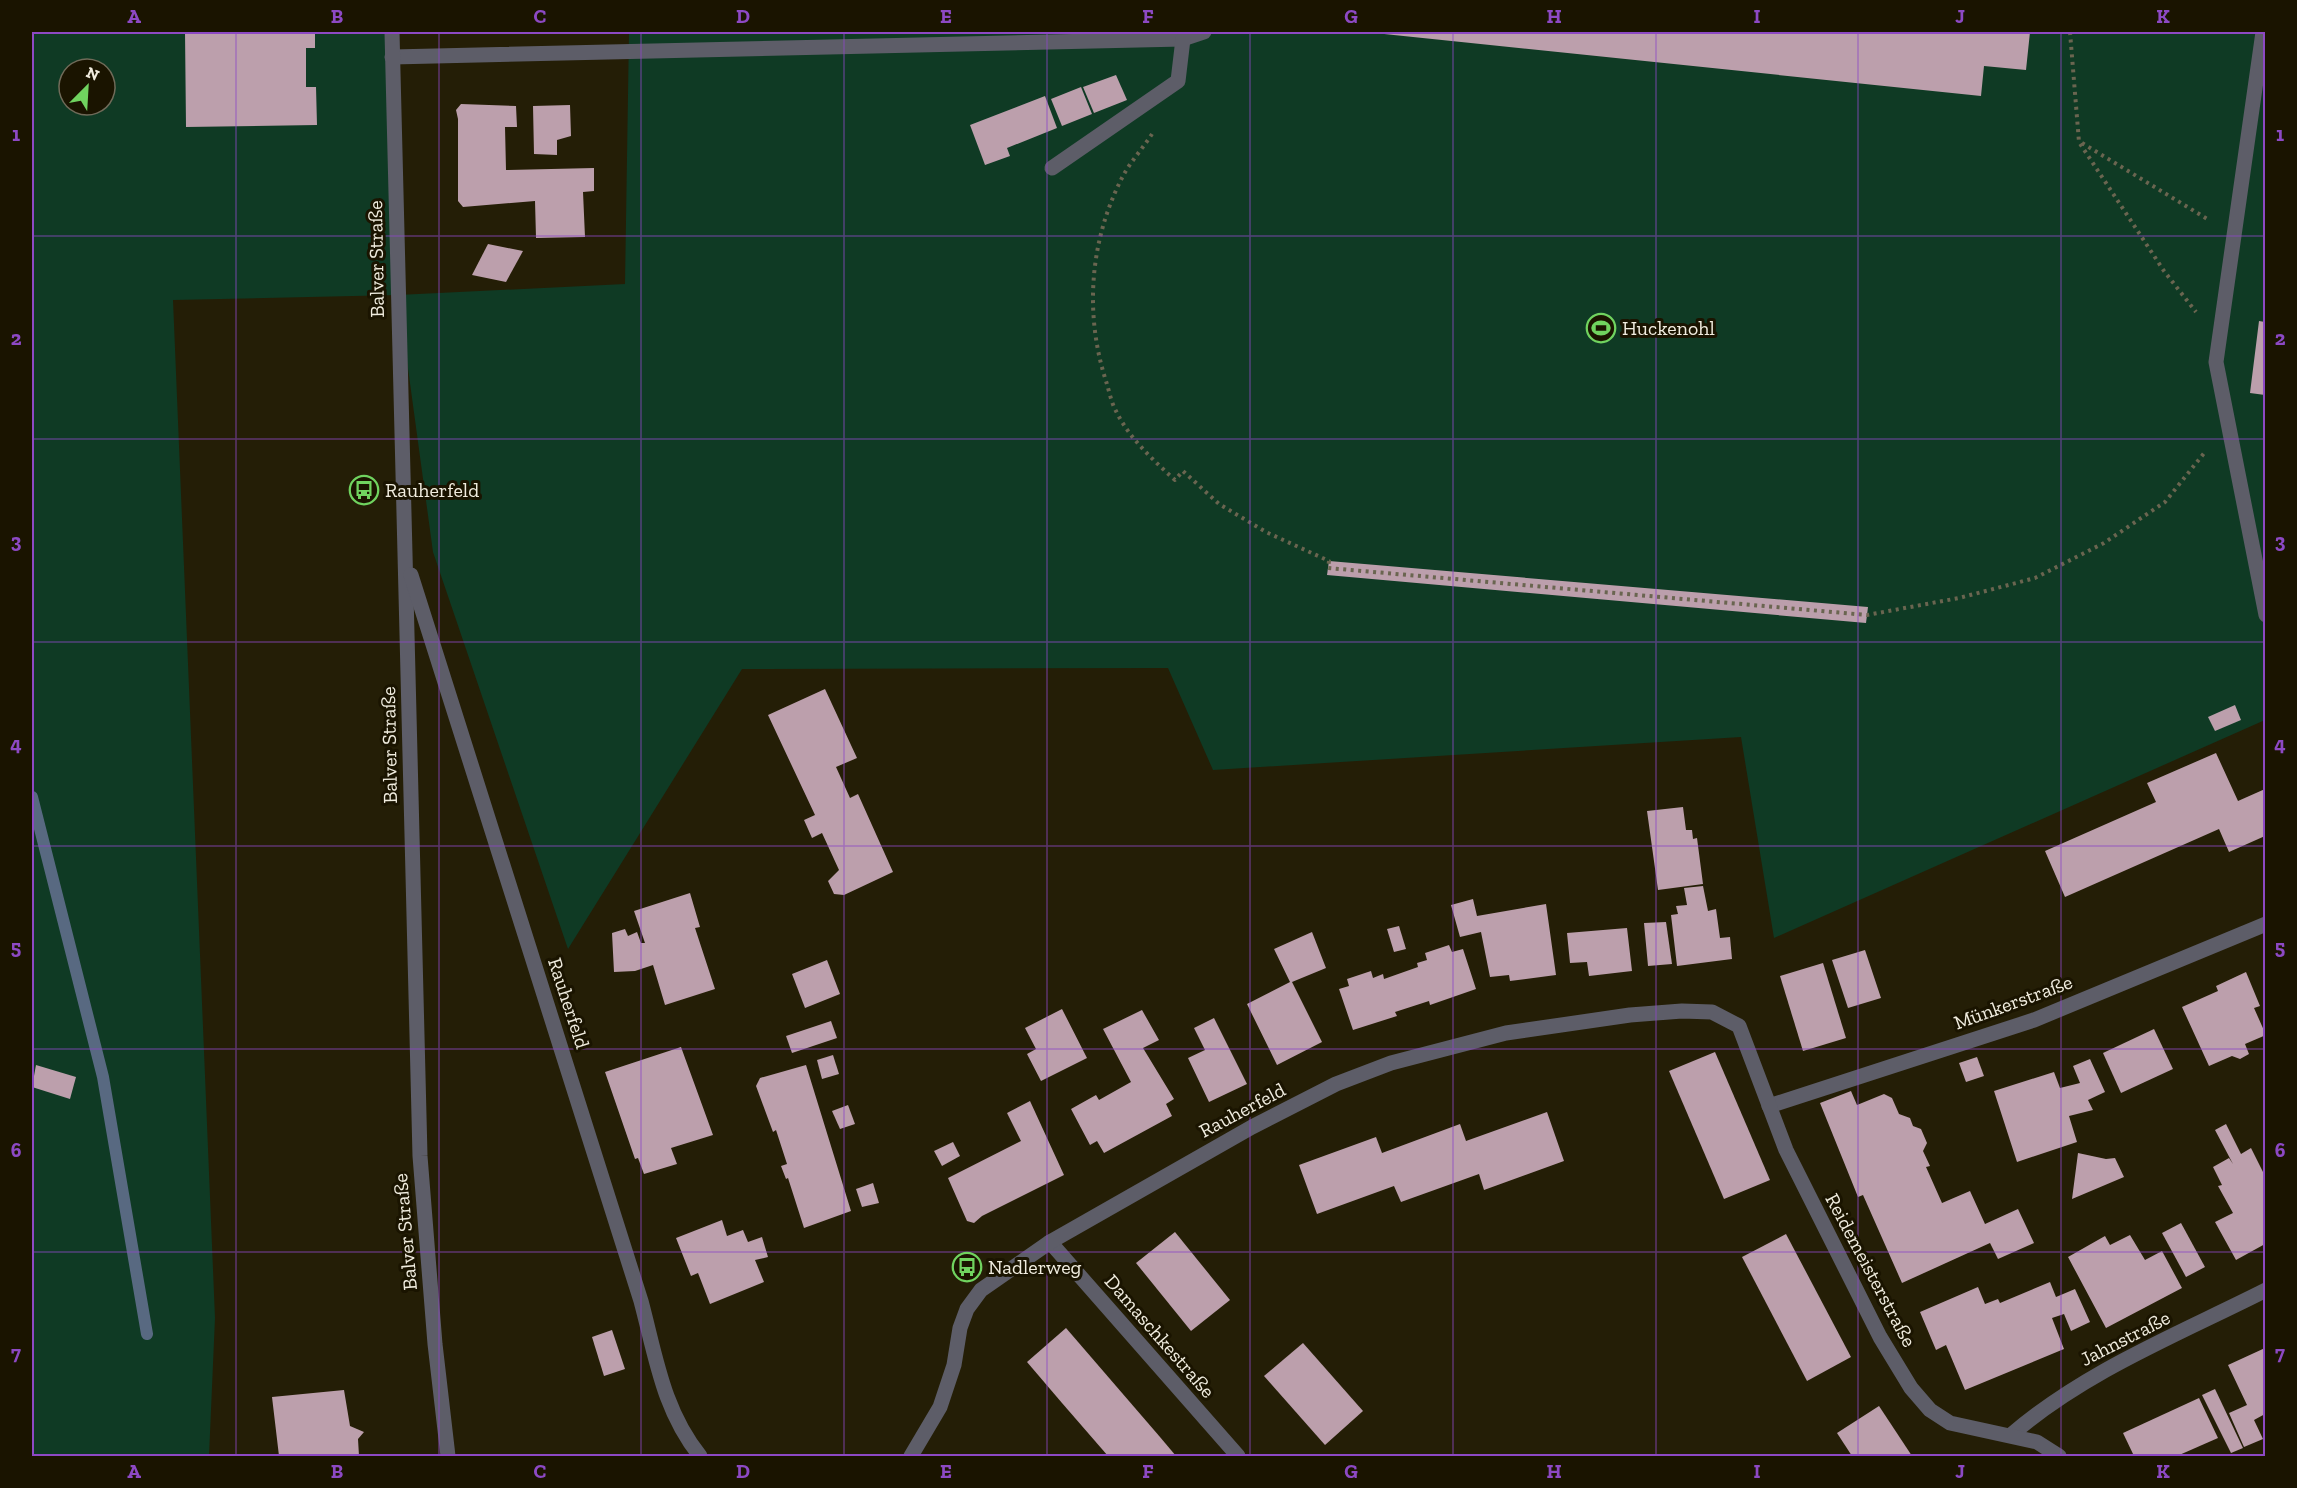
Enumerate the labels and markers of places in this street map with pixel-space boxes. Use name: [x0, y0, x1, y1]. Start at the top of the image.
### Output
sports icon: Huckenohl: [1585, 312, 1617, 344]
place label: Huckenohl: [1622, 316, 1715, 340]
bus stop icon: Rauherfeld: [348, 474, 380, 506]
place label: Rauherfeld: [385, 478, 479, 502]
bus stop icon: Nadlerweg: [951, 1251, 983, 1283]
place label: Nadlerweg: [988, 1255, 1082, 1279]

